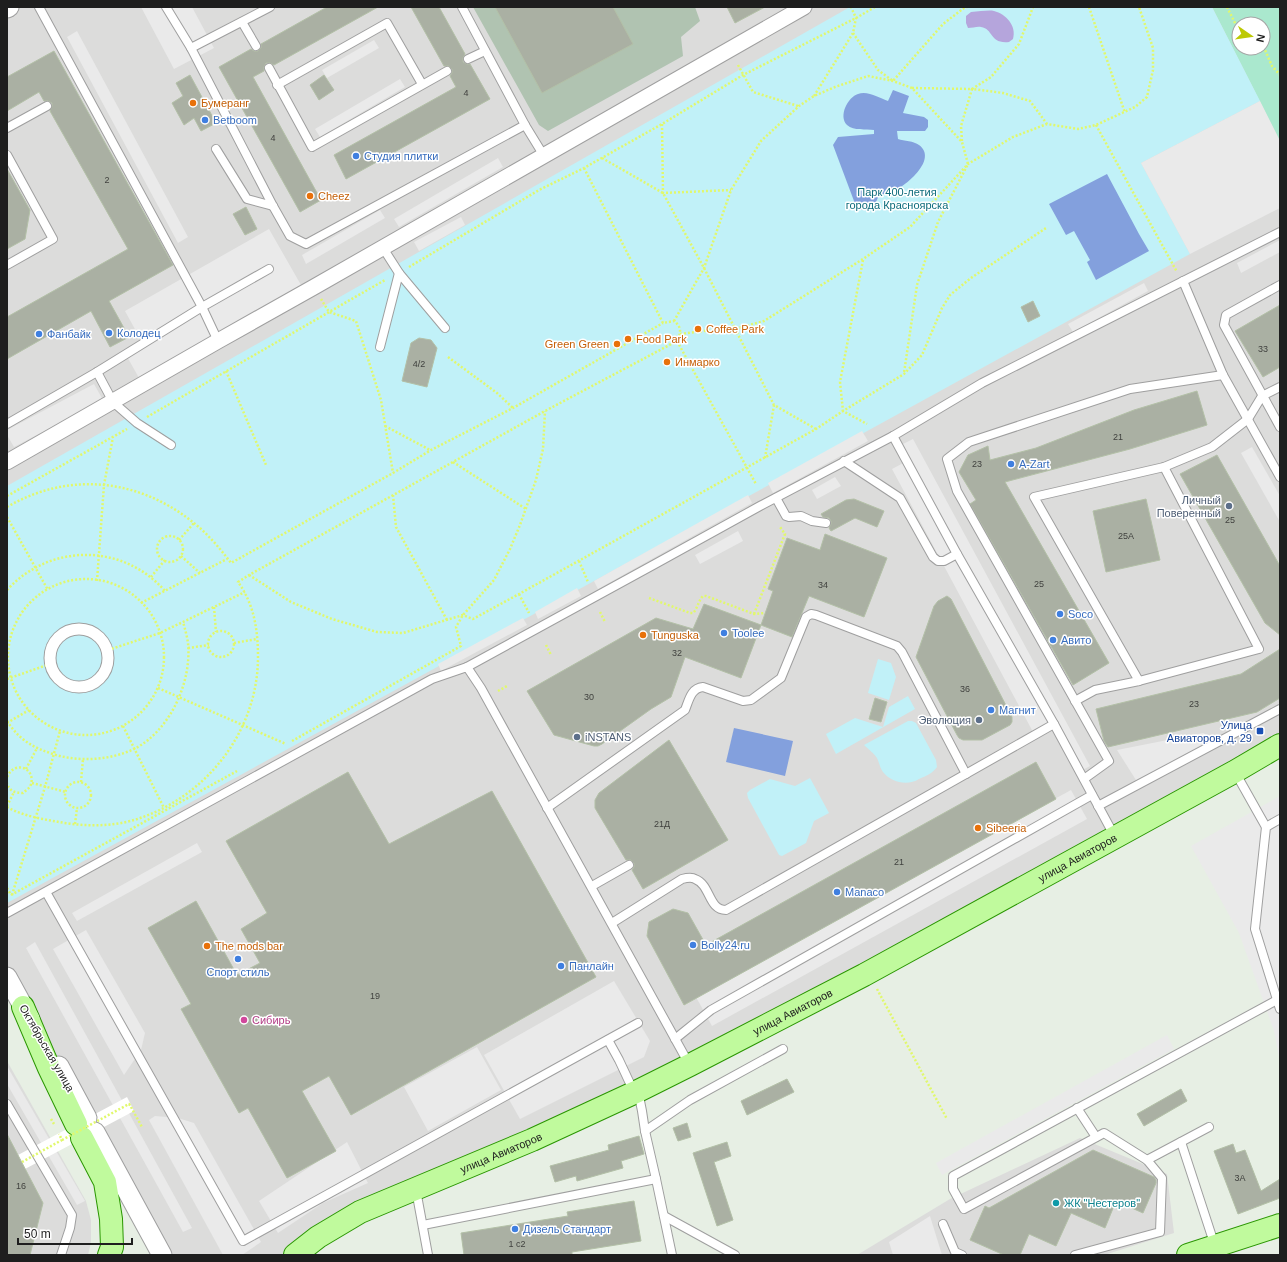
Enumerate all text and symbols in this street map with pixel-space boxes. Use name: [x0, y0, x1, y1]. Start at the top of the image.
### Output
north arrow: [1231, 16, 1271, 56]
text: N: [1254, 33, 1267, 44]
house number: 4: [463, 88, 469, 98]
place label: Бумеранг: [201, 97, 249, 109]
marker: Бумеранг: [188, 98, 198, 108]
place label: Betboom: [213, 114, 257, 126]
marker: Betboom: [200, 115, 210, 125]
house number: 4: [270, 133, 276, 143]
place label: Студия плитки: [364, 150, 438, 162]
marker: Студия плитки: [351, 151, 361, 161]
house number: 2: [104, 175, 110, 185]
park label: Парк 400-летия города Красноярска: [846, 186, 949, 211]
place label: Cheez: [318, 190, 350, 202]
marker: Cheez: [305, 191, 315, 201]
place label: Coffee Park: [706, 323, 764, 335]
marker: Coffee Park: [693, 324, 703, 334]
place label: Колодец: [117, 327, 161, 339]
place label: Фанбайк: [47, 328, 91, 340]
marker: Колодец: [104, 328, 114, 338]
marker: Фанбайк: [34, 329, 44, 339]
place label: Food Park: [636, 333, 687, 345]
marker: Food Park: [623, 334, 633, 344]
place label: Green Green: [545, 338, 609, 350]
marker: Green Green: [612, 339, 622, 349]
house number: 33: [1258, 344, 1268, 354]
place label: Инмарко: [675, 356, 720, 368]
marker: Инмарко: [662, 357, 672, 367]
house number: 4/2: [413, 359, 425, 369]
house number: 21: [1113, 432, 1123, 442]
place label: A-Zart: [1019, 458, 1050, 470]
house number: 23: [972, 459, 982, 469]
marker: A-Zart: [1006, 459, 1016, 469]
place label: Личный Поверенный: [1157, 494, 1221, 519]
marker: Личный Поверенный: [1224, 501, 1234, 511]
house number: 25: [1225, 515, 1235, 525]
house number: 25А: [1118, 531, 1134, 541]
house number: 25: [1034, 579, 1044, 589]
house number: 34: [818, 580, 828, 590]
place label: Soco: [1068, 608, 1093, 620]
marker: Soco: [1055, 609, 1065, 619]
place label: Toolee: [732, 627, 764, 639]
marker: Toolee: [719, 628, 729, 638]
place label: Tunguska: [651, 629, 700, 641]
marker: Tunguska: [638, 630, 648, 640]
place label: Авито: [1061, 634, 1091, 646]
marker: Авито: [1048, 635, 1058, 645]
house number: 32: [672, 648, 682, 658]
house number: 36: [960, 684, 970, 694]
house number: 30: [584, 692, 594, 702]
house number: 23: [1189, 699, 1199, 709]
place label: Магнит: [999, 704, 1036, 716]
marker: Магнит: [986, 705, 996, 715]
place label: Эволюция: [918, 714, 971, 726]
marker: Эволюция: [974, 715, 984, 725]
place label: Улица Авиаторов, д. 29: [1167, 719, 1253, 744]
marker: Улица Авиаторов, д. 29: [1255, 726, 1265, 736]
place label: iNSTANS: [585, 731, 631, 743]
marker: iNSTANS: [572, 732, 582, 742]
house number: 21Д: [654, 819, 670, 829]
place label: Sibeeria: [986, 822, 1027, 834]
marker: Sibeeria: [973, 823, 983, 833]
street label: улица Авиаторов: [1036, 831, 1119, 884]
house number: 21: [894, 857, 904, 867]
place label: Manaco: [845, 886, 884, 898]
marker: Manaco: [832, 887, 842, 897]
place label: Bolly24.ru: [701, 939, 750, 951]
place label: The mods bar: [215, 940, 283, 952]
marker: Bolly24.ru: [688, 940, 698, 950]
marker: The mods bar: [202, 941, 212, 951]
marker: Спорт стиль: [233, 954, 243, 964]
place label: Панлайн: [569, 960, 614, 972]
marker: Панлайн: [556, 961, 566, 971]
place label: Спорт стиль: [207, 966, 270, 978]
street label: улица Авиаторов: [751, 986, 834, 1037]
house number: 19: [370, 991, 380, 1001]
street label: Октябрьская улица: [17, 1002, 77, 1094]
place label: Сибирь: [252, 1014, 291, 1026]
marker: Сибирь: [239, 1015, 249, 1025]
street label: улица Авиаторов: [458, 1130, 544, 1175]
house number: 3А: [1234, 1173, 1246, 1183]
house number: 16: [16, 1181, 26, 1191]
place label: ЖК "Нестеров": [1064, 1197, 1140, 1209]
marker: ЖК "Нестеров": [1051, 1198, 1061, 1208]
scale bar: [18, 1220, 132, 1246]
place label: Дизель Стандарт: [523, 1223, 611, 1235]
marker: Дизель Стандарт: [510, 1224, 520, 1234]
text: 50 m: [24, 1227, 51, 1241]
house number: 1 с2: [508, 1239, 526, 1249]

